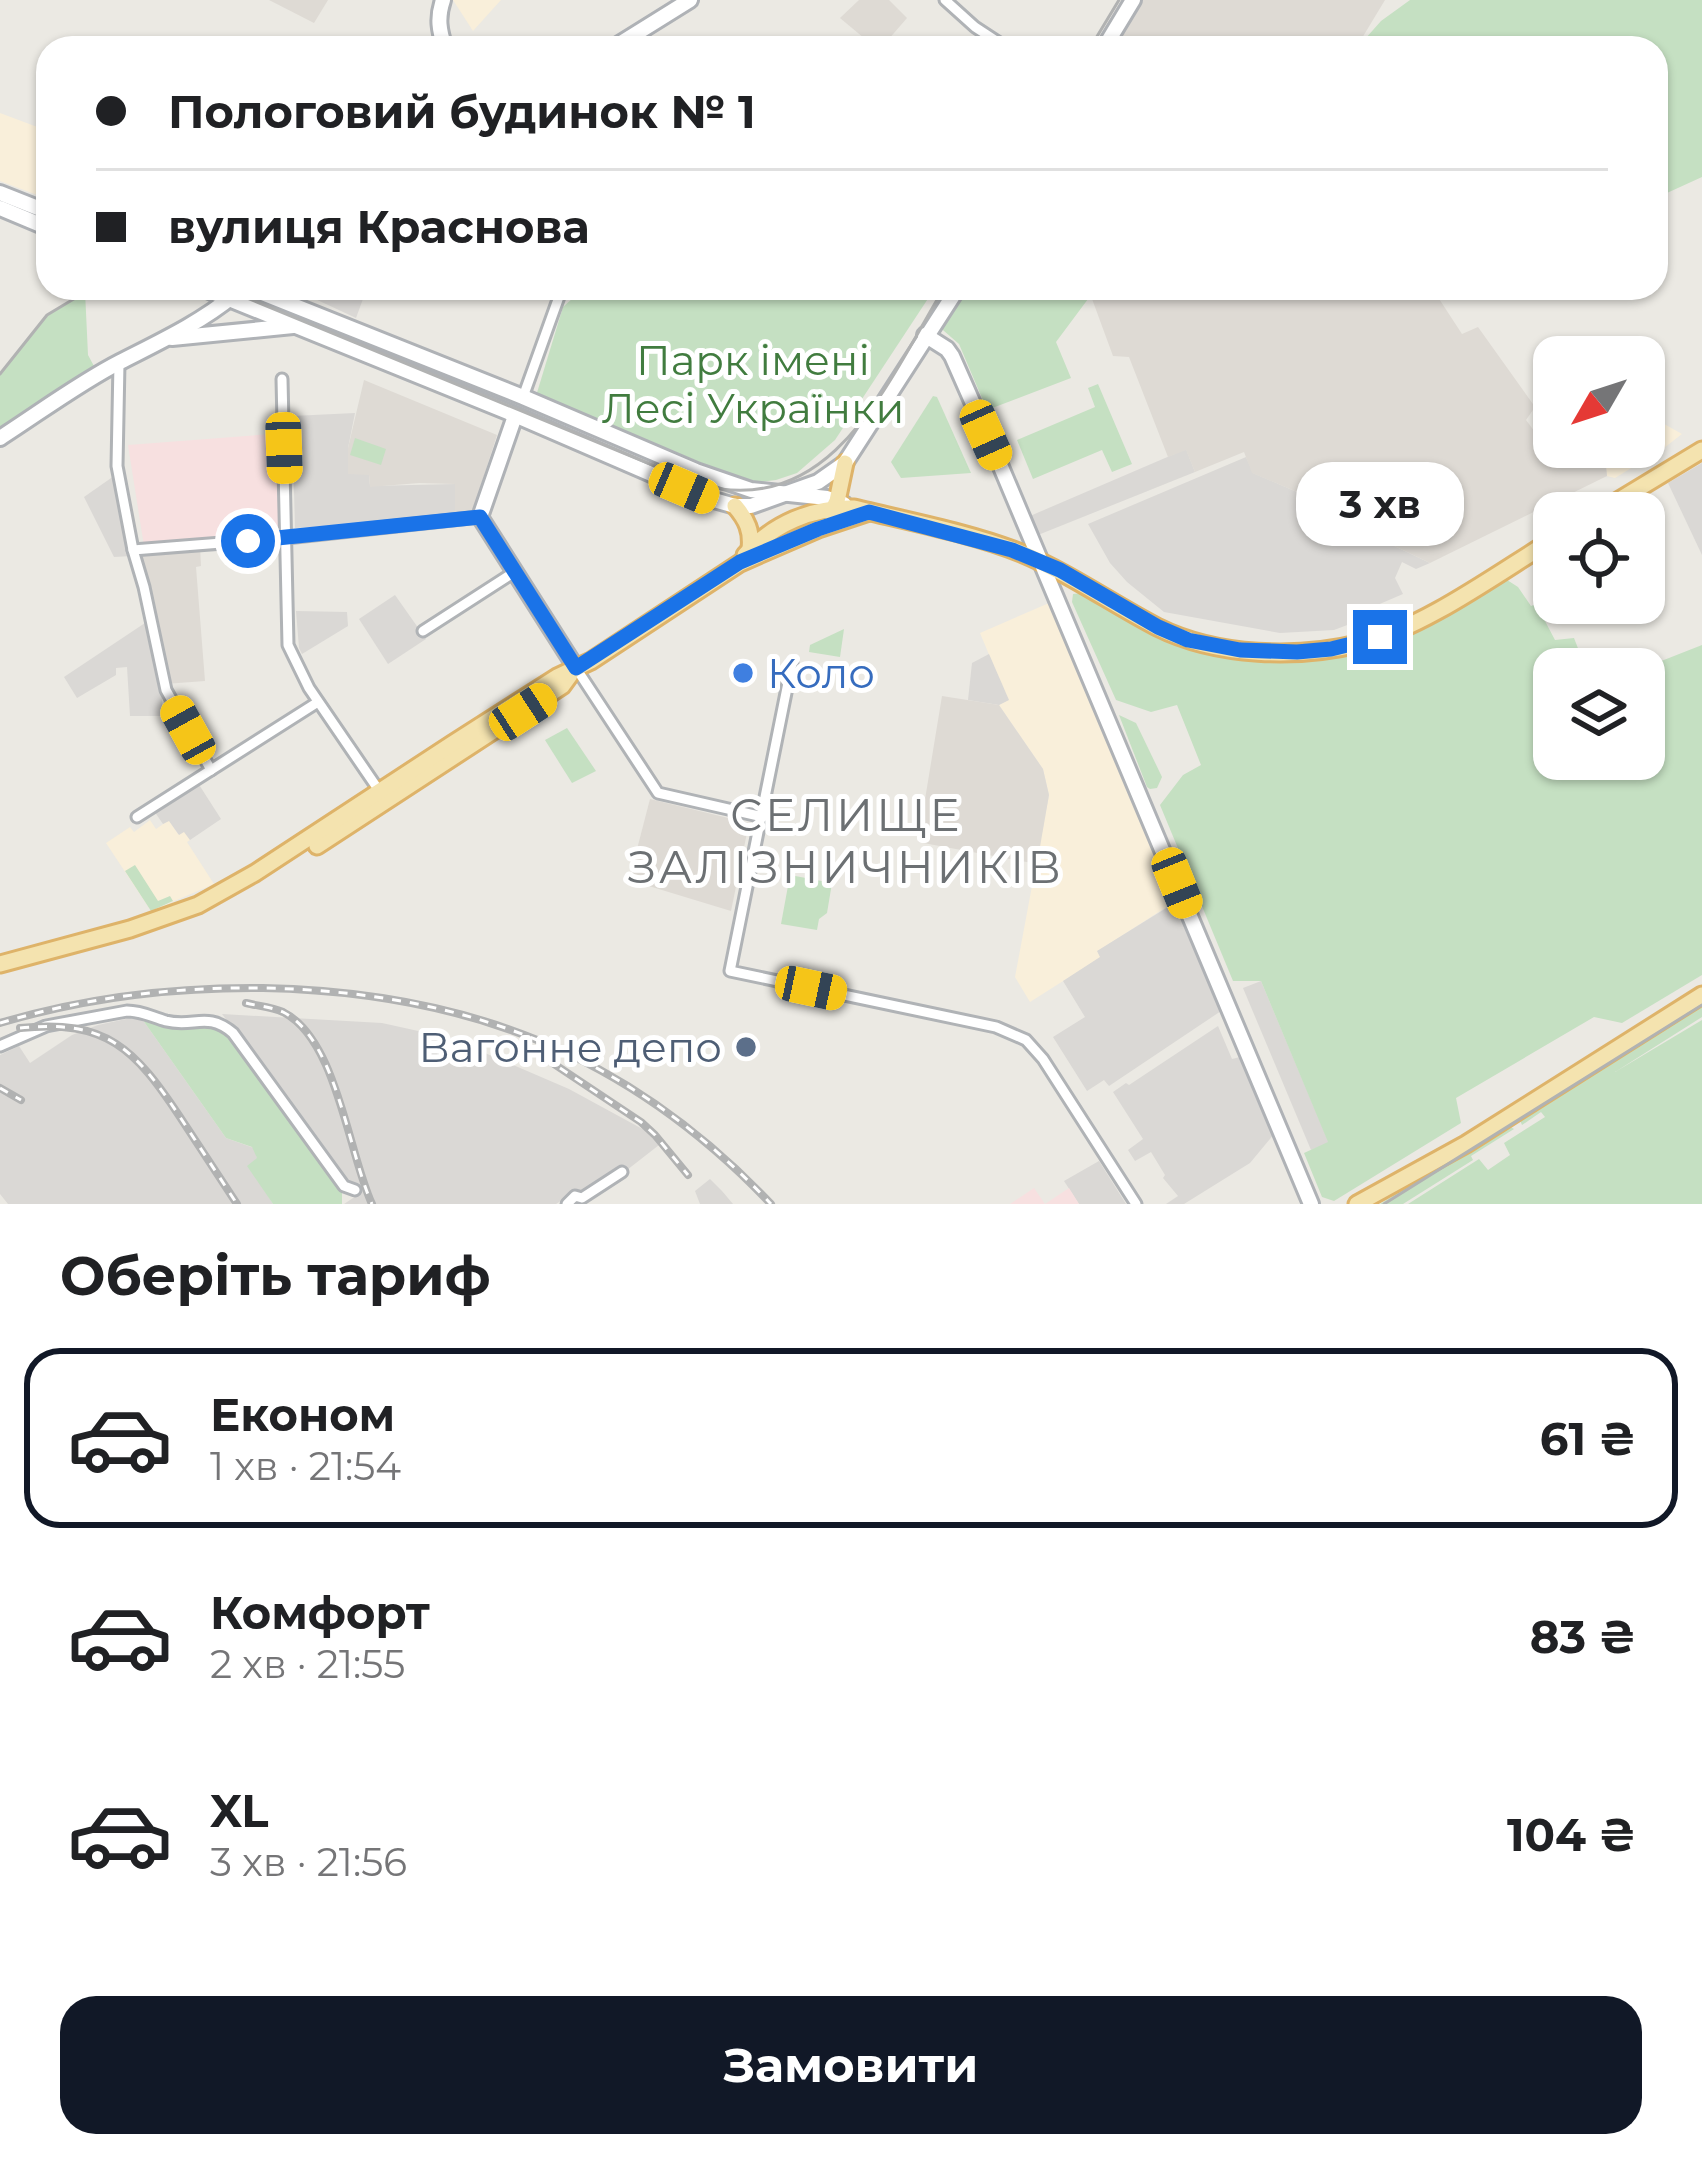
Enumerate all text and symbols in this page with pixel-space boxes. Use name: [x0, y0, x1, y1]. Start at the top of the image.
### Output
text: Пологовий будинок № 1: [168, 84, 756, 139]
text: вулиця Краснова: [168, 199, 590, 254]
park label: Парк імені Лесі Українки: [602, 334, 904, 434]
north arrow: [1533, 336, 1665, 468]
map controls: [1533, 336, 1665, 780]
car: [955, 395, 1017, 475]
car: [265, 411, 303, 485]
car: [644, 457, 724, 519]
callout: 3 хв: [1296, 463, 1464, 547]
text: 3 хв: [1339, 480, 1421, 528]
button: locate: [1533, 492, 1665, 624]
route start: [221, 514, 275, 568]
route end: [1353, 610, 1407, 664]
place label: Коло: [767, 647, 875, 699]
button: layers: [1533, 648, 1665, 780]
marker: Коло: [730, 660, 756, 686]
car: [483, 677, 563, 747]
car: [155, 690, 221, 770]
district label: СЕЛИЩЕ ЗАЛІЗНИЧНИКІВ: [628, 787, 1064, 894]
car: [1147, 843, 1207, 923]
car: [772, 963, 850, 1013]
place label: Вагонне депо: [418, 1021, 722, 1073]
marker: Вагонне депо: [733, 1034, 759, 1060]
text: Оберіть тариф: [60, 1243, 491, 1309]
icon: car: [66, 1384, 174, 1492]
text: Економ: [210, 1387, 395, 1442]
text: 61 ₴: [1540, 1411, 1636, 1466]
text: 1 хв · 21:54: [210, 1442, 401, 1490]
icon: car: [66, 1582, 174, 1690]
text: Комфорт: [210, 1585, 430, 1640]
text: 83 ₴: [1530, 1609, 1636, 1664]
text: 2 хв · 21:55: [210, 1640, 405, 1688]
icon: car: [66, 1780, 174, 1888]
text: XL: [210, 1783, 268, 1838]
text: 104 ₴: [1507, 1807, 1636, 1862]
text: 3 хв · 21:56: [210, 1838, 407, 1886]
button: Замовити: [60, 1996, 1642, 2134]

